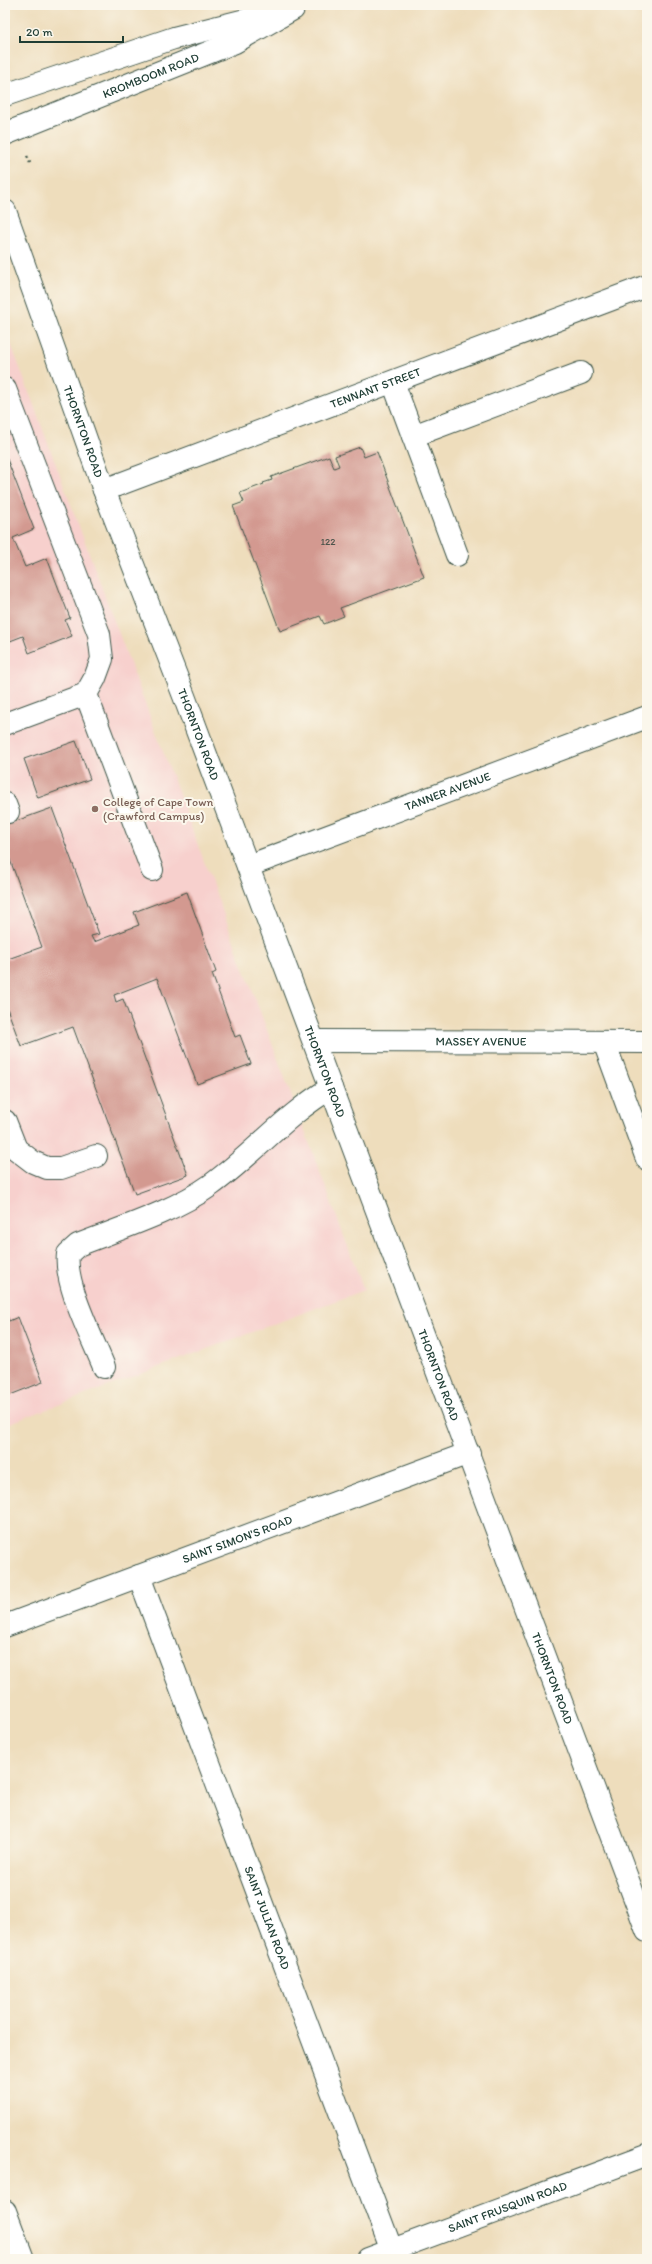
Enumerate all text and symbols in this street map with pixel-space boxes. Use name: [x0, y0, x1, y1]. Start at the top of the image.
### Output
scale bar: [20, 18, 123, 44]
text: 20 m: [26, 25, 53, 39]
street label: KROMBOOM ROAD: [101, 50, 201, 101]
street label: TENNANT STREET: [328, 365, 423, 411]
street label: THORNTON ROAD: [60, 384, 106, 480]
house number: 122: [320, 535, 336, 548]
street label: THORNTON ROAD: [175, 687, 222, 782]
street label: TANNER AVENUE: [403, 769, 493, 814]
place label: College of Cape Town (Crawford Campus): [103, 795, 213, 823]
marker: College of Cape Town (Crawford Campus): [90, 804, 100, 814]
street label: THORNTON ROAD: [301, 1024, 348, 1120]
street label: MASSEY AVENUE: [435, 1034, 527, 1049]
street label: THORNTON ROAD: [415, 1327, 462, 1423]
street label: SAINT SIMON'S ROAD: [180, 1512, 294, 1566]
street label: THORNTON ROAD: [529, 1630, 576, 1726]
street label: SAINT JULIAN ROAD: [241, 1864, 293, 1972]
street label: SAINT FRUSQUIN ROAD: [446, 2178, 569, 2235]

